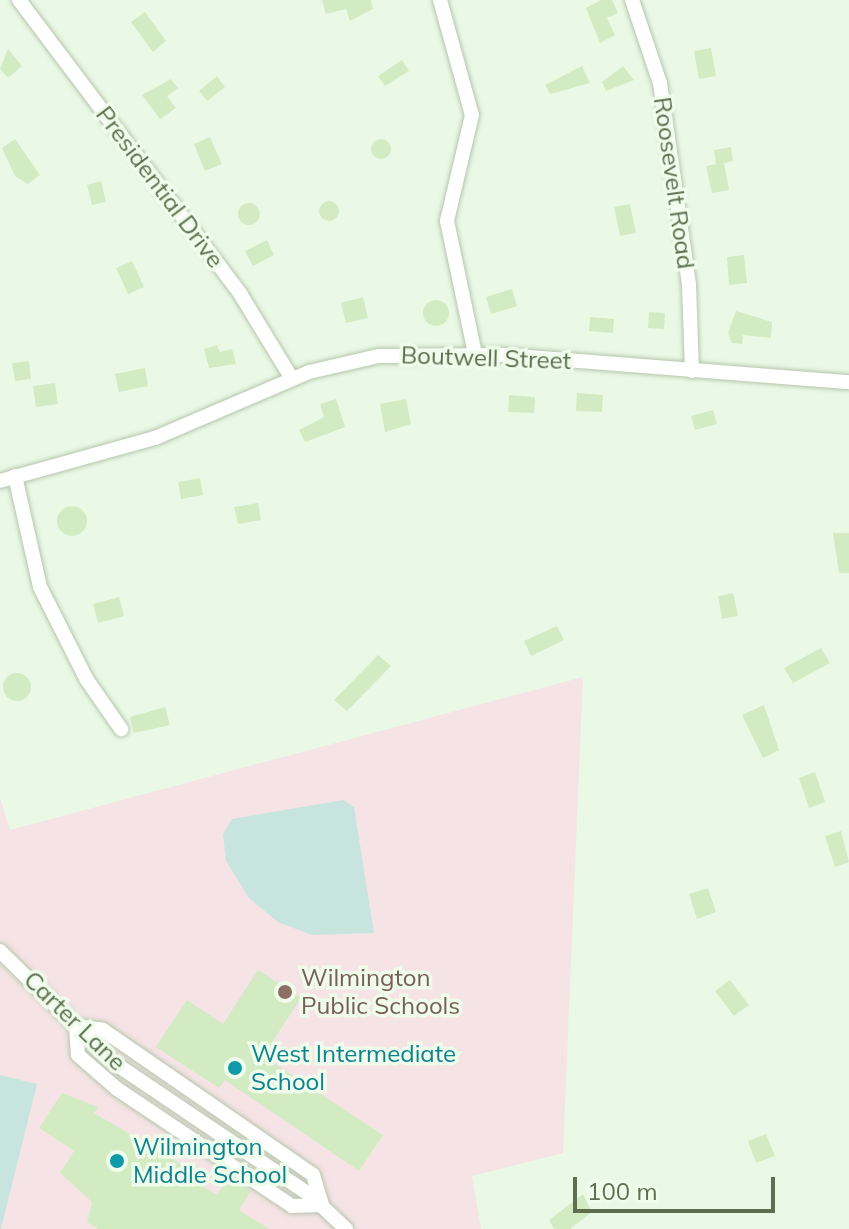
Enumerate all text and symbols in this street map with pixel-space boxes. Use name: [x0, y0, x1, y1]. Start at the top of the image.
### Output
street label: Roosevelt Road: [648, 95, 700, 271]
street label: Presidential Drive: [90, 101, 230, 273]
street label: Boutwell Street: [400, 341, 572, 375]
place label: Wilmington Public Schools: [301, 964, 460, 1020]
street label: Carter Lane: [18, 965, 132, 1077]
marker: Wilmington Public Schools: [276, 983, 294, 1001]
place label: West Intermediate School: [251, 1040, 456, 1096]
marker: West Intermediate School: [226, 1059, 244, 1077]
place label: Wilmington Middle School: [133, 1133, 287, 1189]
marker: Wilmington Middle School: [108, 1152, 126, 1170]
scale bar: [577, 1161, 779, 1211]
text: 100 m: [587, 1176, 658, 1206]

